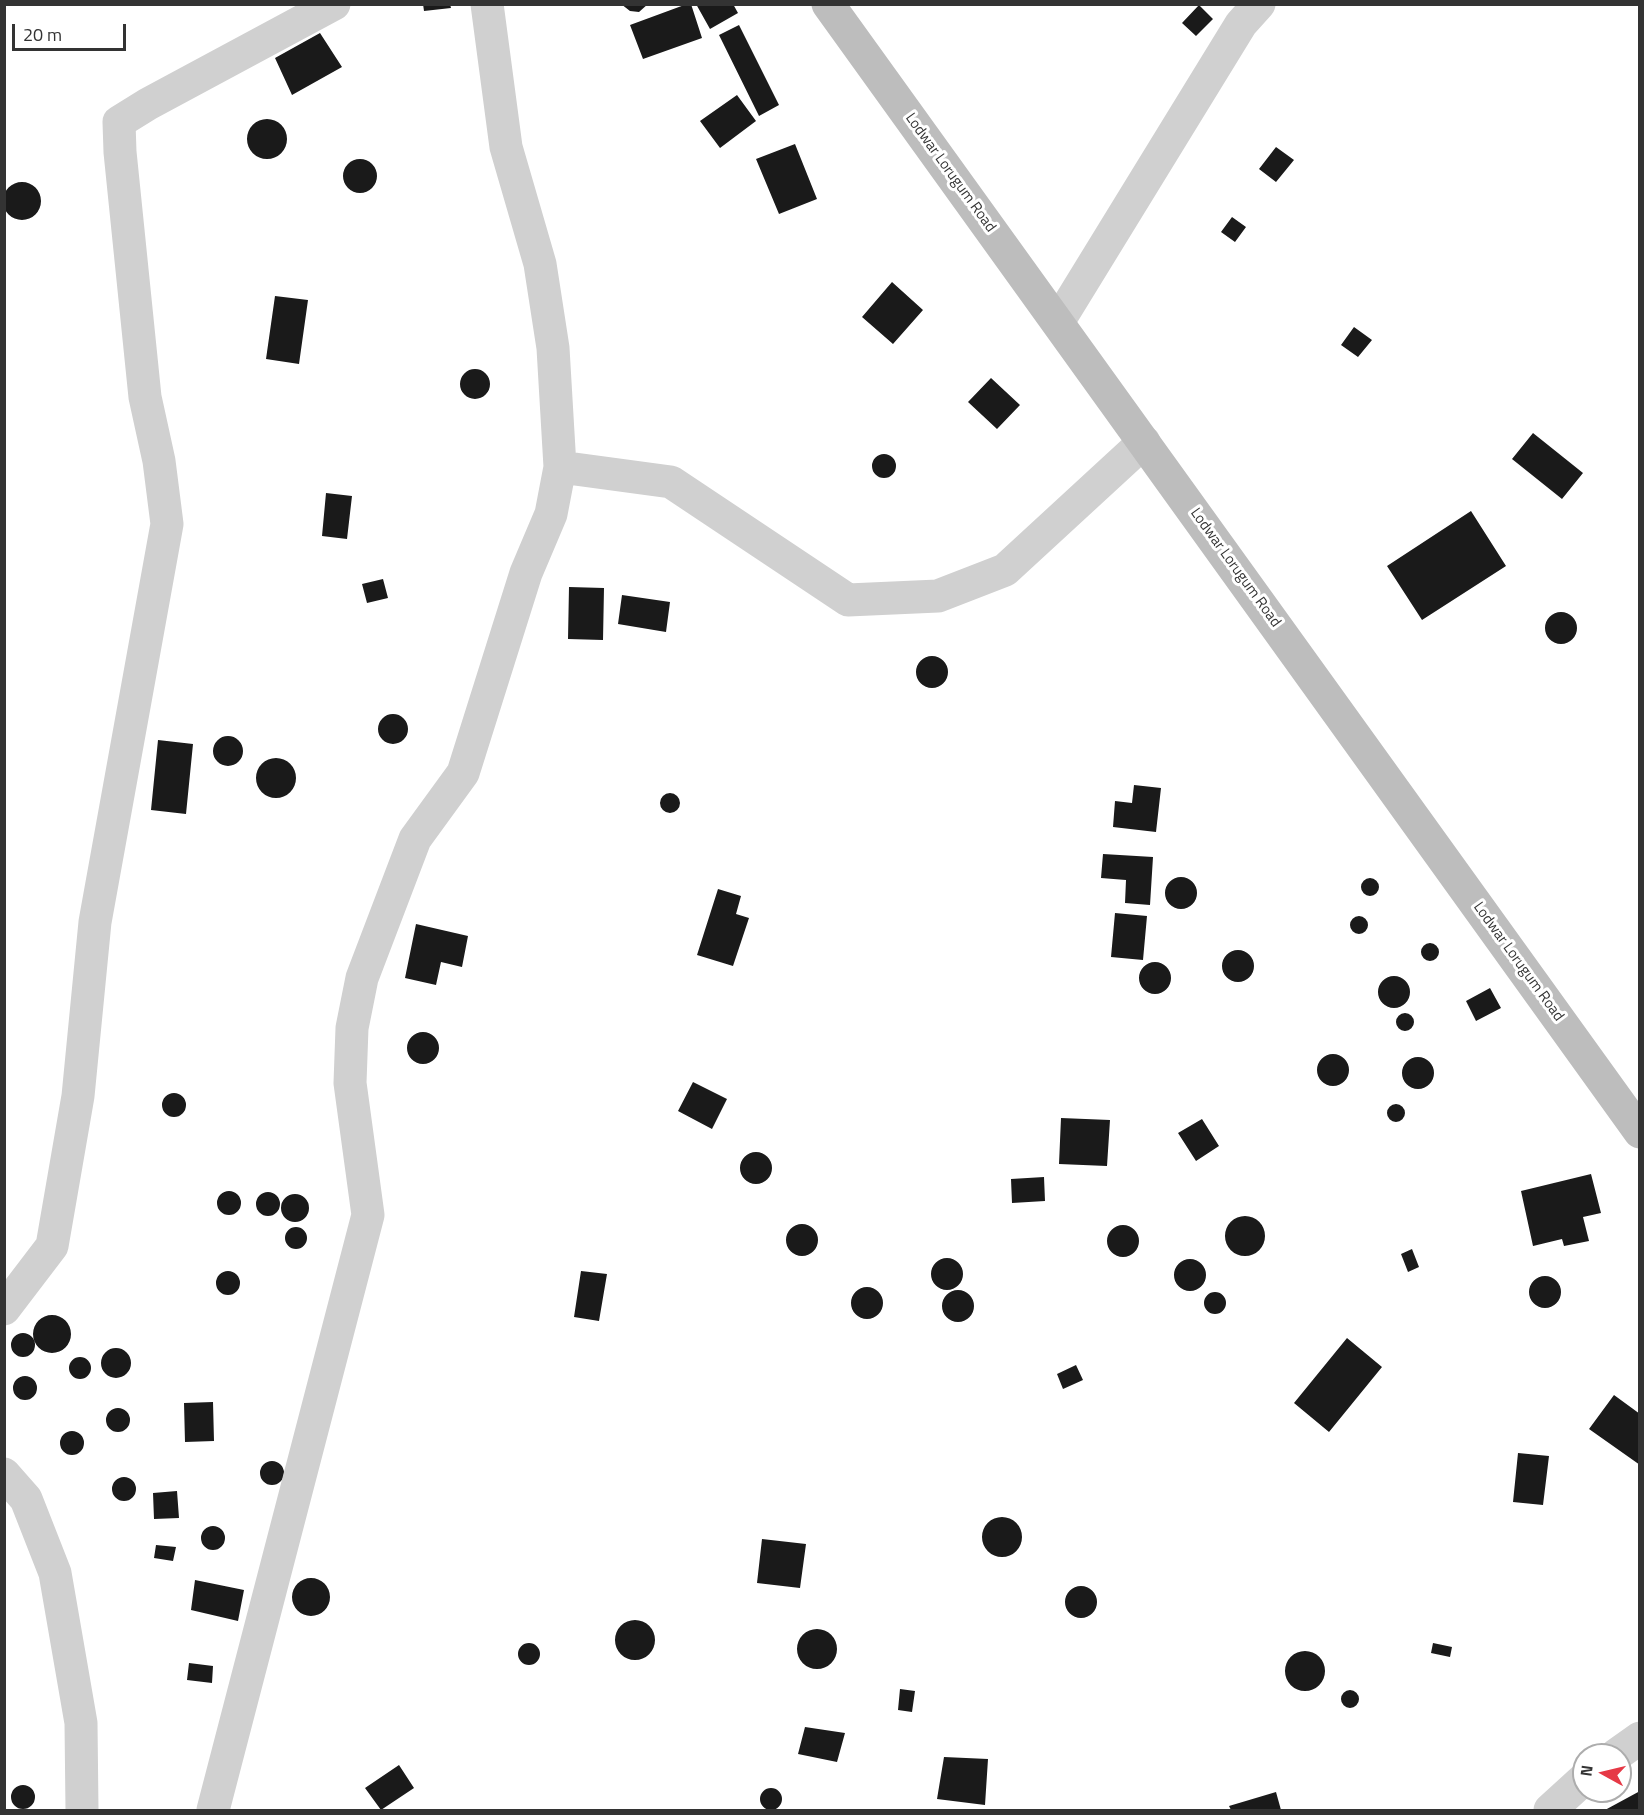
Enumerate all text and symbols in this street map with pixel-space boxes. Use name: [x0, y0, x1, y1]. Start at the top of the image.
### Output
scale bar: [15, 12, 129, 50]
text: 20 m: [23, 21, 62, 48]
street label: Lodwar Lorugum Road: [901, 110, 999, 236]
street label: Lodwar Lorugum Road: [1186, 505, 1284, 631]
street label: Lodwar Lorugum Road: [1469, 899, 1567, 1025]
north arrow: [1572, 1743, 1632, 1803]
text: N: [1574, 1764, 1599, 1778]

